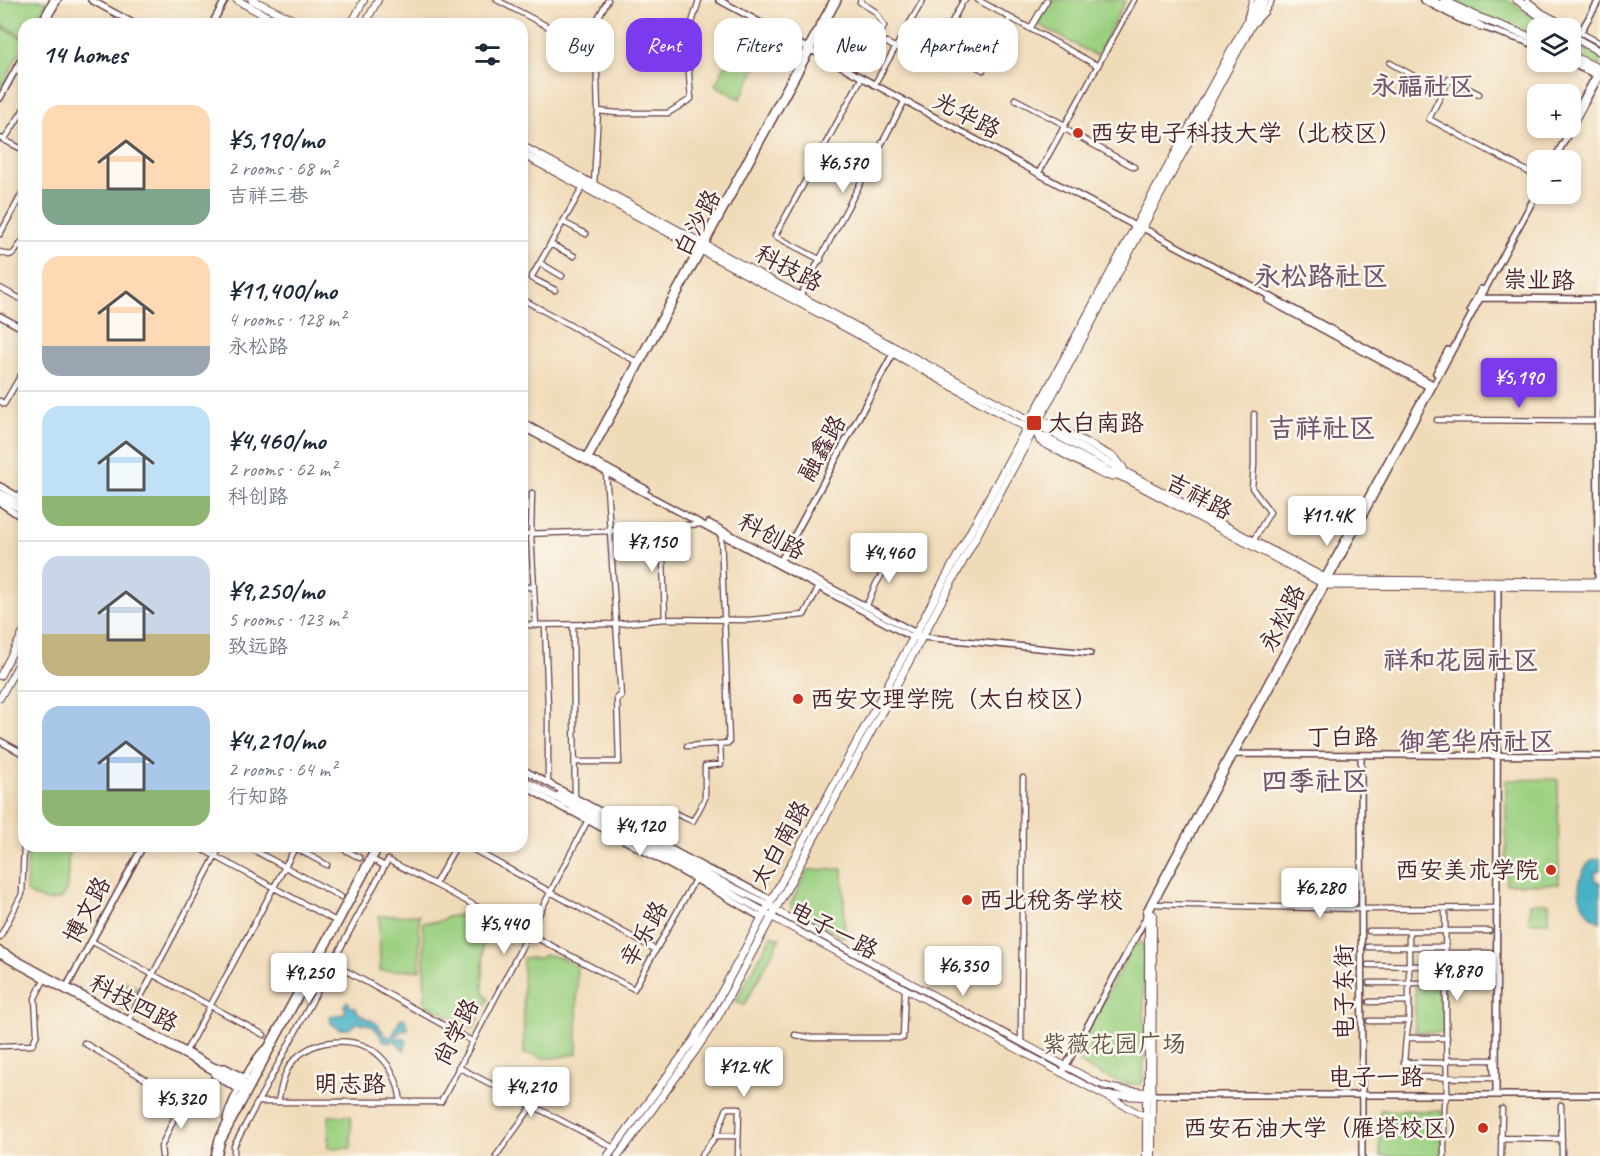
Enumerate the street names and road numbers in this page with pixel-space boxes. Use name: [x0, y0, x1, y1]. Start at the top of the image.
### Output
street label: 光华路: [928, 85, 1006, 145]
street label: 白沙路: [667, 184, 727, 262]
street label: 科技路: [750, 238, 828, 298]
street label: 崇业路: [1503, 264, 1575, 296]
street label: 融鑫路: [791, 409, 853, 487]
street label: 吉祥路: [1160, 466, 1238, 526]
street label: 科创路: [733, 506, 811, 566]
street label: 永松路: [1252, 579, 1312, 657]
street label: 丁白路: [1306, 722, 1378, 752]
street label: 太白南路: [744, 795, 816, 893]
street label: 博文路: [57, 871, 117, 949]
street label: 电子一路: [785, 894, 883, 966]
street label: 辛乐路: [613, 895, 675, 973]
street label: 电子东街: [1329, 944, 1359, 1040]
street label: 科技四路: [85, 967, 183, 1039]
street label: 尚学路: [426, 993, 486, 1071]
street label: 电子一路: [1328, 1062, 1424, 1092]
street label: 明志路: [314, 1069, 386, 1099]

